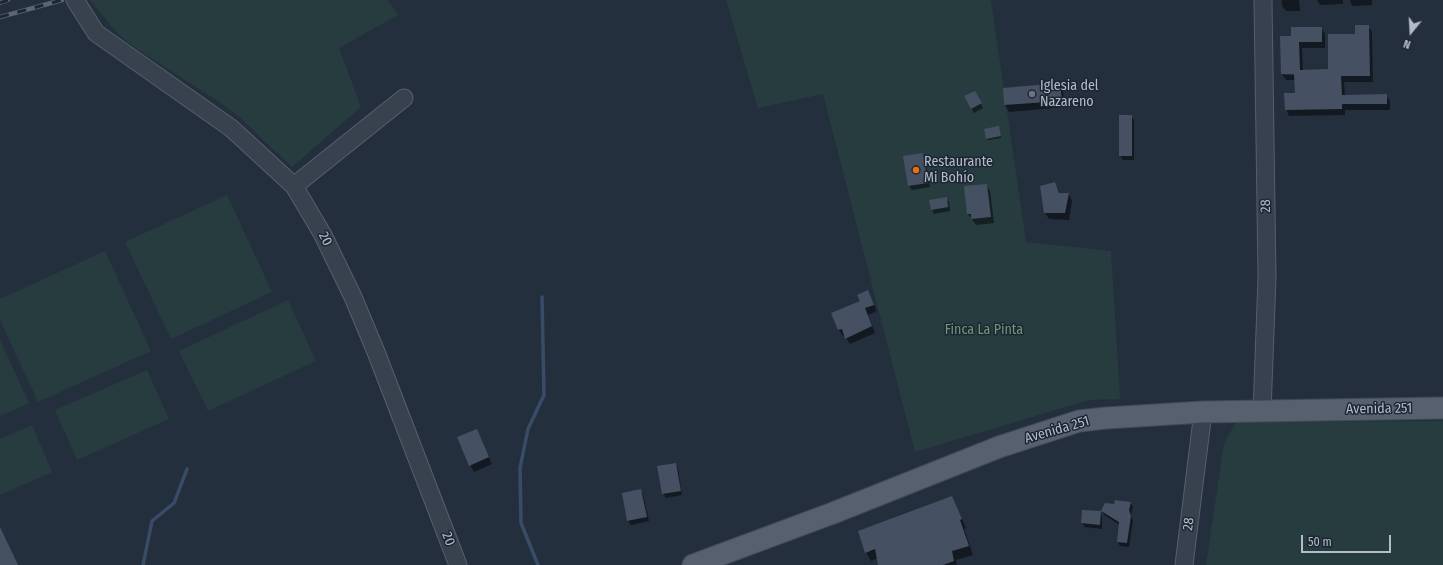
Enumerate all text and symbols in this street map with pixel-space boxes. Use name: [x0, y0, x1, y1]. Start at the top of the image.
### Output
north arrow: [1391, 12, 1431, 52]
text: N: [1402, 37, 1412, 51]
place label: Iglesia del Nazareno: [1040, 78, 1099, 110]
marker: Iglesia del Nazareno: [1027, 89, 1037, 99]
place label: Restaurante Mi Bohío: [924, 154, 993, 186]
marker: Restaurante Mi Bohío: [911, 165, 921, 175]
street label: 28: [1257, 199, 1275, 213]
street label: 20: [314, 229, 336, 249]
park label: Finca La Pinta: [945, 322, 1023, 338]
street label: Avenida 251: [1346, 400, 1412, 418]
street label: Avenida 251: [1023, 413, 1091, 447]
street label: 28: [1180, 516, 1198, 532]
scale bar: [1303, 527, 1393, 553]
street label: 20: [438, 530, 458, 548]
text: 50 m: [1308, 535, 1332, 549]

